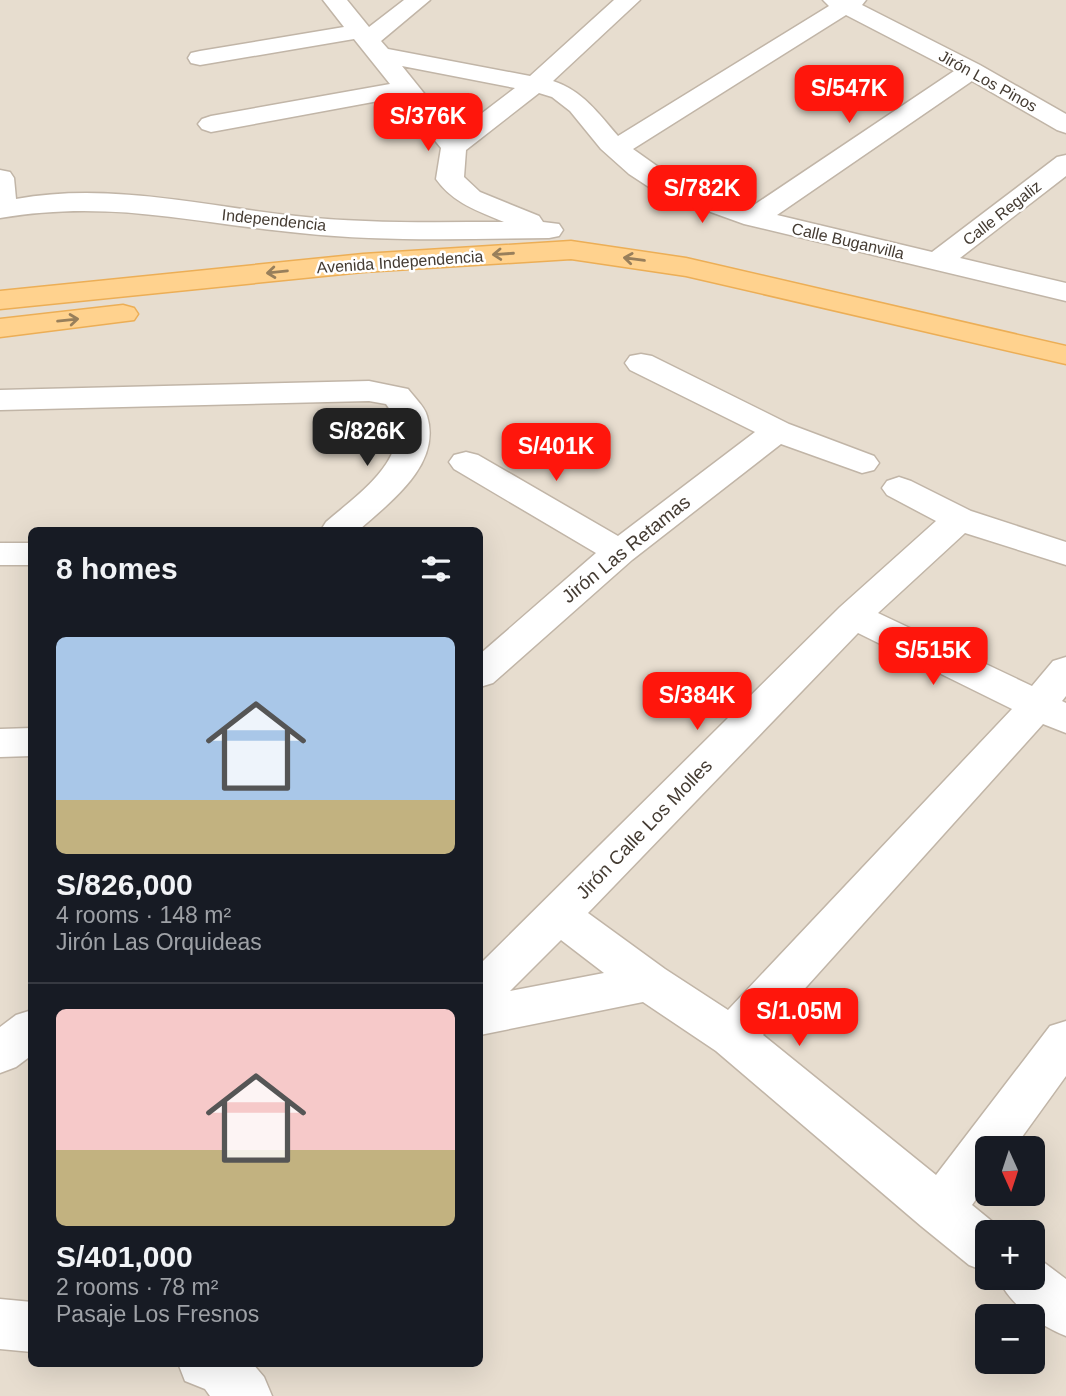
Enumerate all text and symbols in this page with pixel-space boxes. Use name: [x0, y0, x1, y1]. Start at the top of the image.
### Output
street label: Jirón Los Pinos: [936, 47, 1040, 115]
pin: S/547K: [792, 66, 906, 125]
text: S/547K: [811, 75, 887, 101]
pin: S/376K: [371, 94, 485, 153]
text: S/376K: [390, 103, 466, 129]
pin: S/782K: [645, 166, 759, 225]
text: S/782K: [664, 175, 740, 201]
street label: Calle Regaliz: [960, 177, 1044, 249]
street label: Independencia: [221, 206, 327, 234]
street label: Calle Buganvilla: [790, 220, 906, 262]
street label: Avenida Independencia: [316, 248, 484, 276]
one-way arrow: [492, 248, 515, 261]
one-way arrow: [623, 252, 646, 265]
one-way arrow: [266, 266, 288, 279]
one-way arrow: [56, 314, 79, 327]
pin: S/826K: [310, 408, 424, 468]
text: S/826K: [329, 418, 405, 444]
pin: S/401K: [499, 424, 613, 483]
text: S/401K: [518, 433, 594, 459]
street label: Jirón Las Retamas: [558, 491, 694, 607]
icon: filters: [417, 550, 455, 588]
text: 8 homes: [56, 552, 178, 585]
pin: S/515K: [876, 628, 990, 687]
text: S/515K: [895, 637, 971, 663]
pin: S/384K: [640, 672, 754, 732]
text: S/384K: [659, 682, 735, 708]
icon: home: [193, 683, 319, 809]
street label: Jirón Calle Los Molles: [572, 755, 716, 903]
text: S/826,000: [56, 868, 193, 901]
text: 4 rooms · 148 m²: [56, 902, 231, 928]
text: Jirón Las Orquideas: [56, 929, 262, 955]
pin: S/1.05M: [734, 988, 864, 1048]
text: S/1.05M: [756, 998, 842, 1024]
icon: home: [193, 1055, 319, 1181]
north arrow: [975, 1136, 1045, 1206]
map controls: [975, 1136, 1045, 1374]
button: +: [975, 1220, 1045, 1290]
text: S/401,000: [56, 1240, 193, 1273]
text: 2 rooms · 78 m²: [56, 1274, 218, 1300]
text: Pasaje Los Fresnos: [56, 1301, 259, 1327]
button: −: [975, 1304, 1045, 1374]

